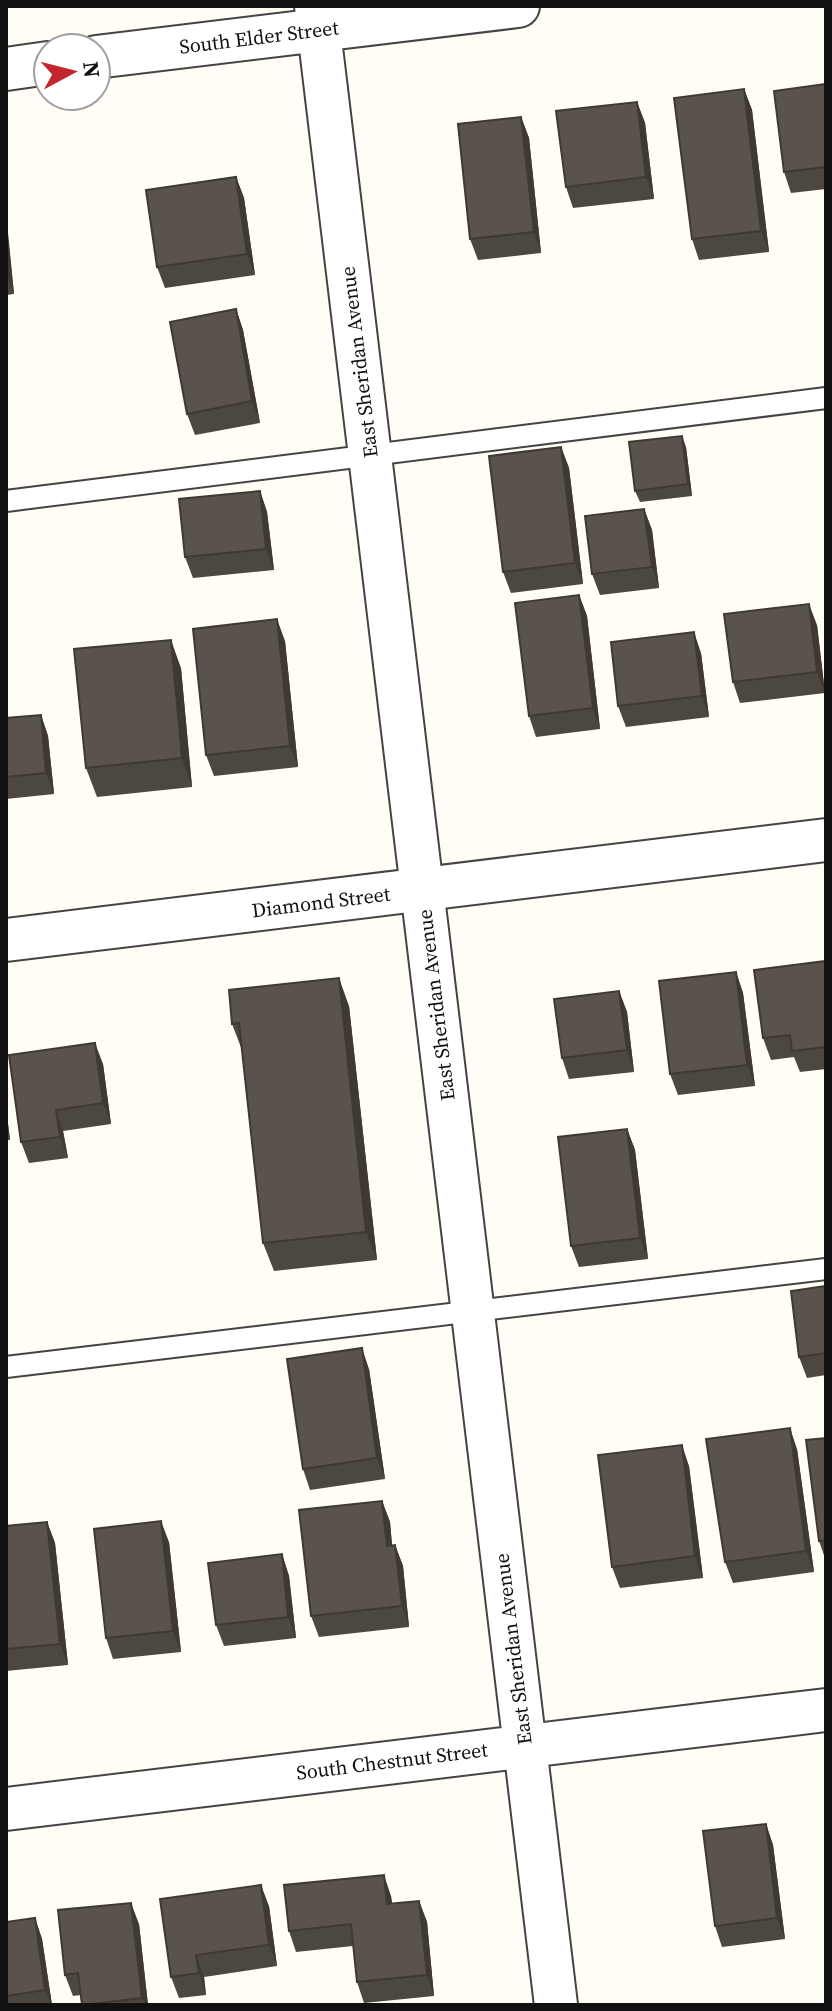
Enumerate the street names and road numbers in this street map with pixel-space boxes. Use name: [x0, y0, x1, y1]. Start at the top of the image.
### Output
street label: South Elder Street: [178, 13, 341, 61]
street label: East Sheridan Avenue: [333, 265, 385, 459]
street label: Diamond Street: [250, 880, 392, 924]
street label: East Sheridan Avenue: [410, 908, 462, 1102]
street label: East Sheridan Avenue: [487, 1552, 539, 1746]
street label: South Chestnut Street: [295, 1735, 490, 1787]

